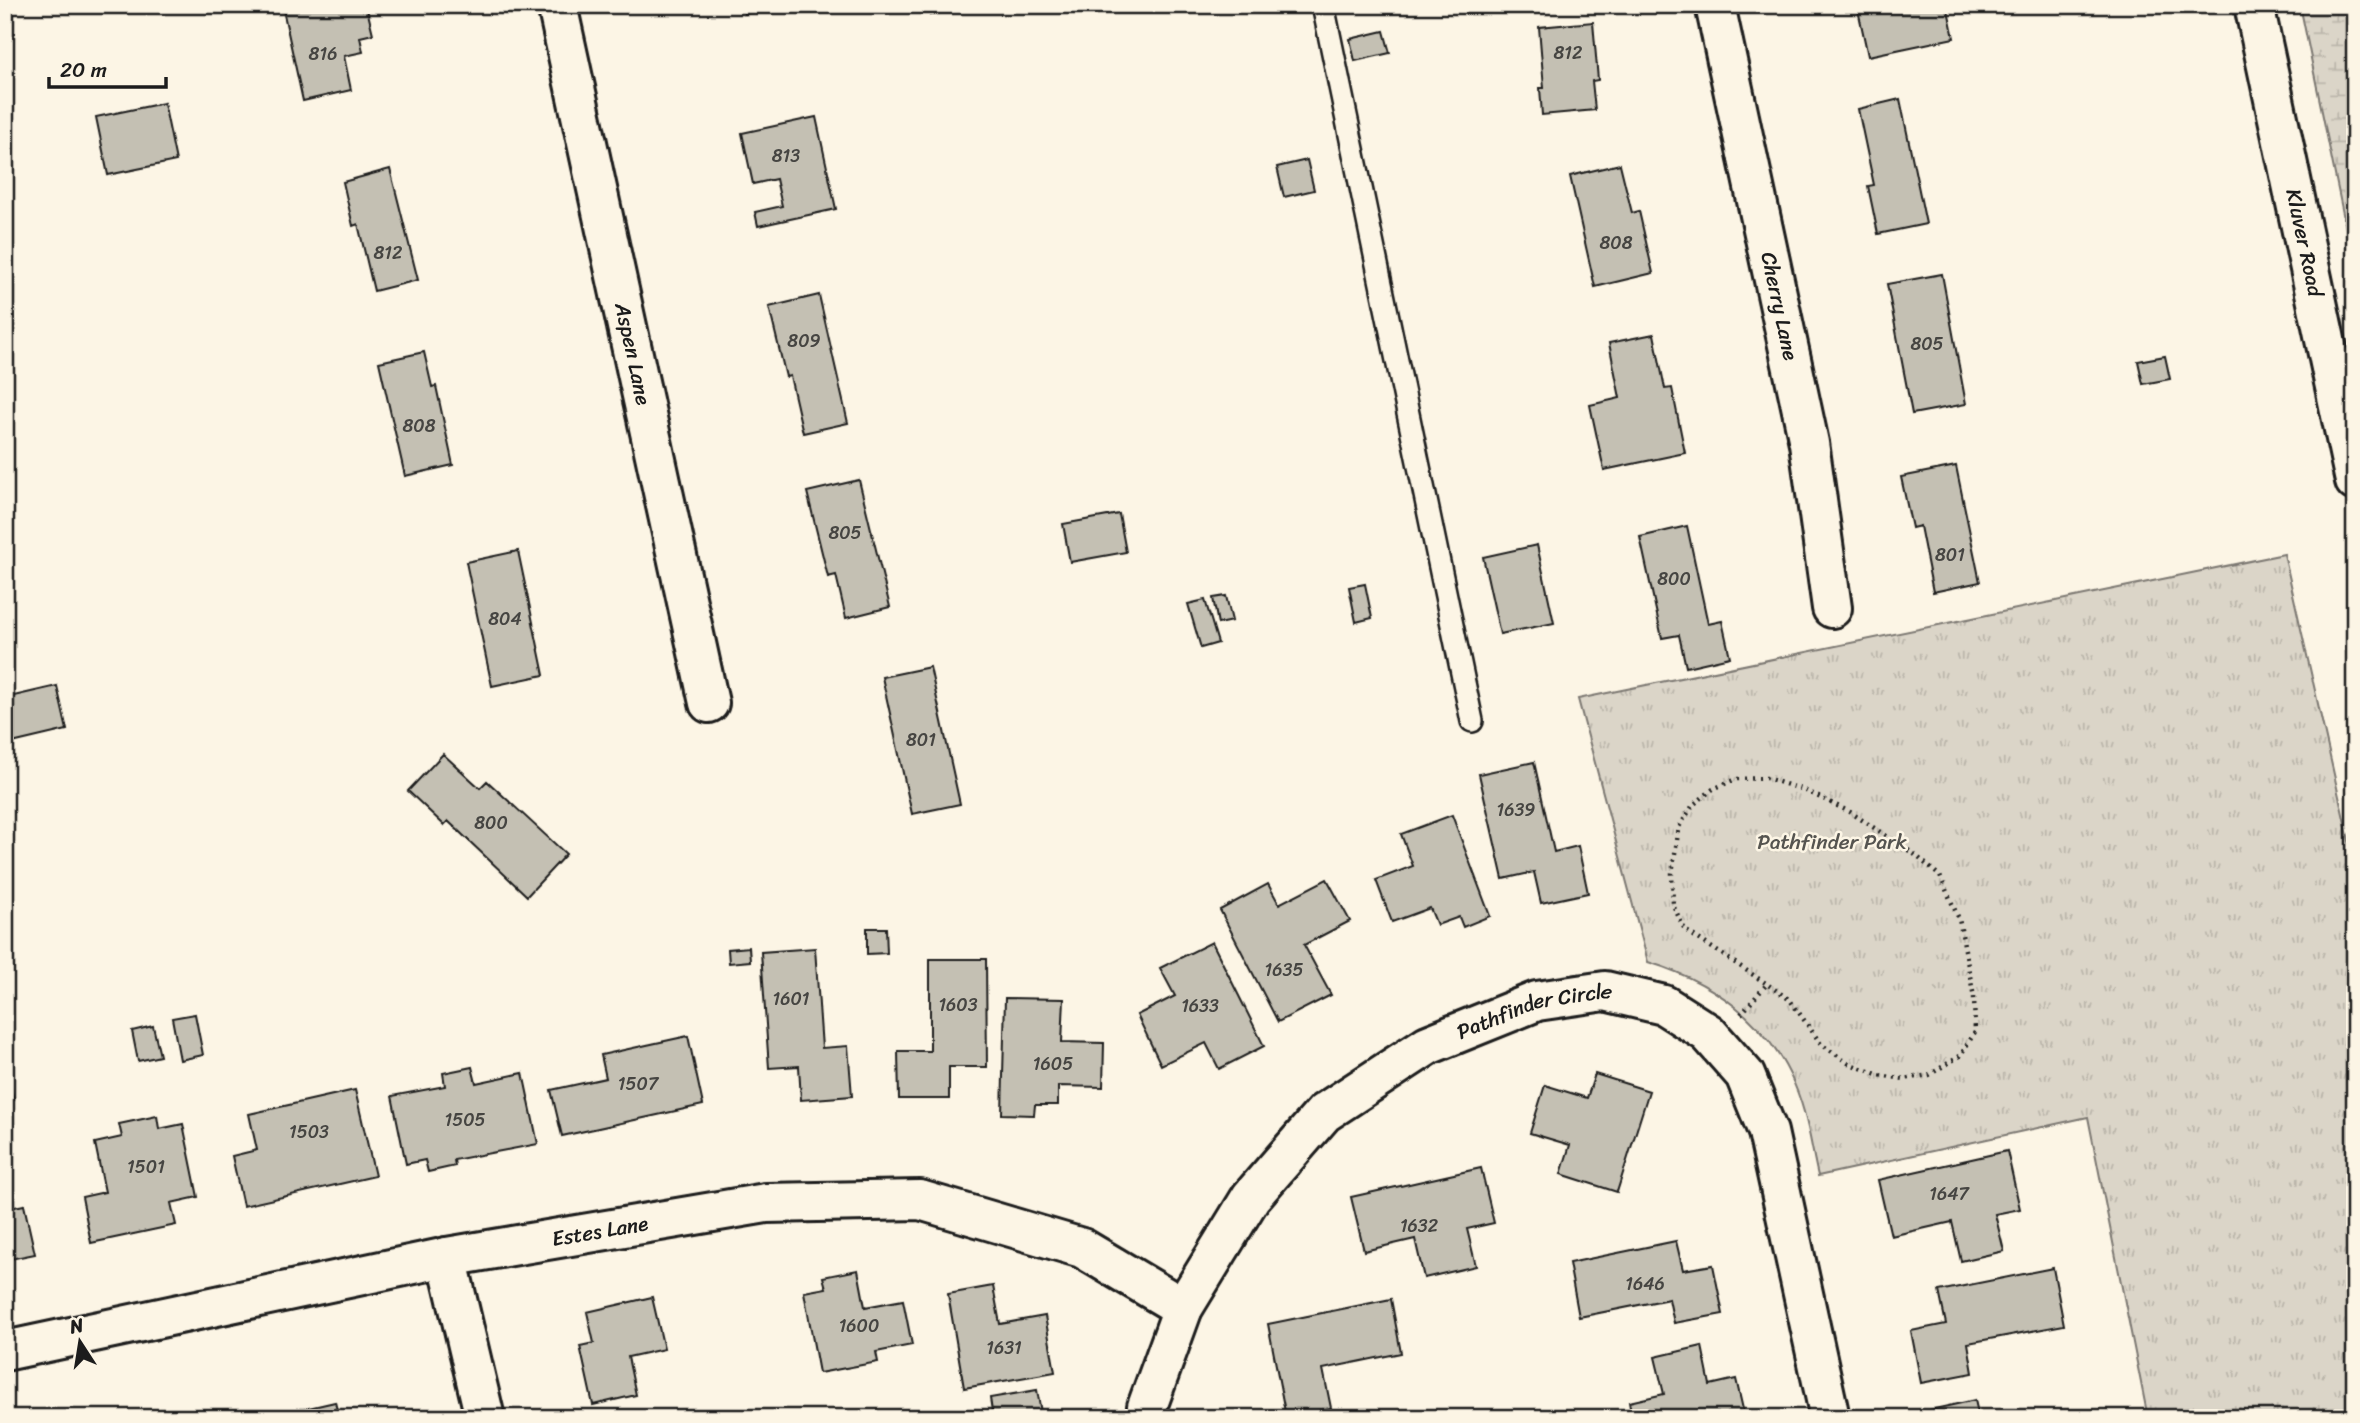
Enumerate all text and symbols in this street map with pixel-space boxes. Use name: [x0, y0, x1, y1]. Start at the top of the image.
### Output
house number: 812: [1554, 37, 1582, 69]
house number: 816: [309, 38, 337, 70]
scale bar: [49, 46, 166, 90]
text: 20 m: [60, 51, 107, 89]
house number: 813: [772, 140, 800, 172]
street label: Kluver Road: [2274, 185, 2335, 302]
house number: 808: [1599, 227, 1633, 259]
house number: 812: [374, 237, 402, 269]
street label: Cherry Lane: [1749, 248, 1810, 364]
street label: Aspen Lane: [603, 298, 663, 409]
house number: 809: [787, 325, 821, 357]
house number: 805: [1910, 328, 1944, 360]
house number: 808: [402, 410, 436, 442]
house number: 805: [828, 517, 862, 549]
house number: 801: [1935, 539, 1965, 571]
house number: 800: [1657, 563, 1691, 595]
house number: 804: [488, 603, 522, 635]
house number: 801: [906, 724, 936, 756]
house number: 1639: [1497, 794, 1535, 826]
house number: 800: [474, 807, 508, 839]
park label: Pathfinder Park: [1757, 823, 1908, 861]
house number: 1635: [1265, 954, 1303, 986]
street label: Pathfinder Circle: [1451, 972, 1617, 1051]
house number: 1601: [772, 983, 810, 1015]
house number: 1603: [938, 989, 978, 1021]
house number: 1633: [1181, 990, 1219, 1022]
house number: 1605: [1033, 1048, 1073, 1080]
house number: 1507: [618, 1068, 660, 1100]
house number: 1505: [444, 1104, 486, 1136]
house number: 1503: [289, 1116, 329, 1148]
house number: 1501: [127, 1151, 165, 1183]
house number: 1647: [1929, 1178, 1970, 1210]
street label: Estes Lane: [549, 1204, 651, 1258]
house number: 1632: [1400, 1210, 1438, 1242]
house number: 1646: [1625, 1268, 1665, 1300]
north arrow: [46, 1308, 116, 1378]
text: N: [66, 1308, 87, 1344]
house number: 1600: [839, 1310, 879, 1342]
house number: 1631: [986, 1332, 1022, 1364]

